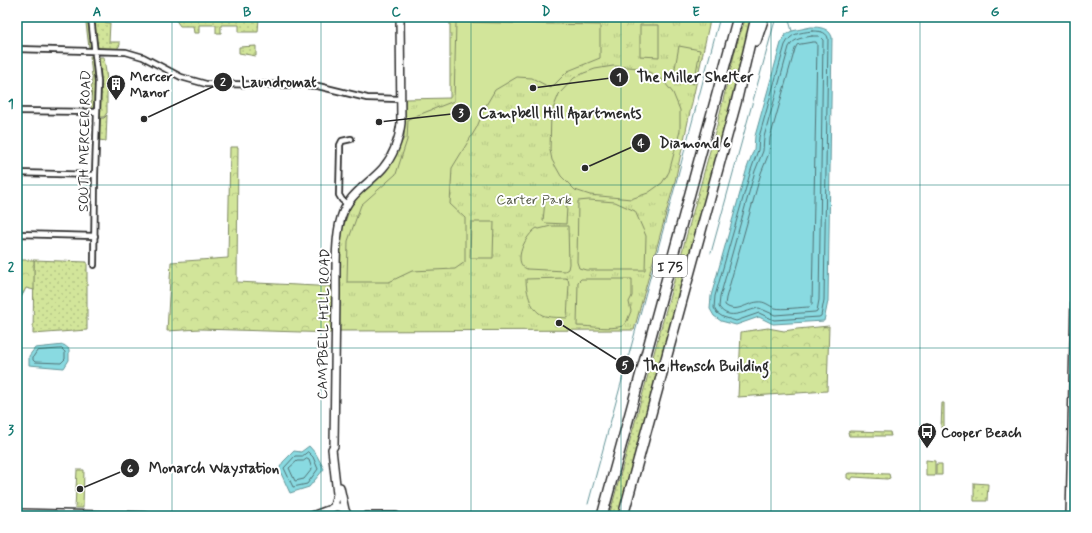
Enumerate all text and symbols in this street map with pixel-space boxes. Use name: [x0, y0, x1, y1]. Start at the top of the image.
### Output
text: A: [93, 4, 101, 21]
text: B: [243, 4, 252, 21]
text: C: [391, 4, 401, 21]
text: D: [542, 4, 551, 21]
text: E: [692, 4, 700, 21]
text: F: [842, 4, 849, 21]
text: G: [991, 4, 1000, 21]
callout: The Miller Shelter: [609, 63, 761, 90]
place label: Mercer Manor: [130, 68, 173, 102]
text: The Miller Shelter: [637, 68, 754, 88]
callout: Laundromat: [213, 69, 324, 96]
street label: SOUTH MERCER ROAD: [75, 70, 95, 212]
text: 1: [616, 70, 622, 86]
building icon: Mercer Manor: [105, 73, 127, 101]
text: Laundromat: [241, 73, 317, 93]
text: 2: [220, 75, 226, 91]
text: 1: [8, 96, 14, 113]
callout: Campbell Hill Apartments: [451, 99, 649, 126]
text: Campbell Hill Apartments: [478, 104, 642, 125]
text: 3: [458, 106, 464, 122]
callout: Diamond 6: [631, 130, 739, 157]
text: Diamond 6: [659, 134, 731, 154]
text: 4: [638, 136, 645, 152]
park label: Carter Park: [496, 191, 572, 209]
street label: CAMPBELL HILL ROAD: [314, 248, 334, 400]
road number: I 75: [653, 255, 687, 277]
text: 2: [8, 259, 15, 276]
callout: The Hensch Building: [615, 352, 778, 379]
text: The Hensch Building: [643, 357, 769, 379]
text: 5: [621, 358, 629, 374]
bus stop icon: Cooper Beach: [916, 421, 938, 449]
text: 3: [8, 422, 14, 439]
place label: Cooper Beach: [941, 424, 1022, 442]
callout: Monarch Waystation: [120, 454, 287, 481]
text: Monarch Waystation: [149, 459, 280, 479]
text: 6: [127, 461, 133, 477]

